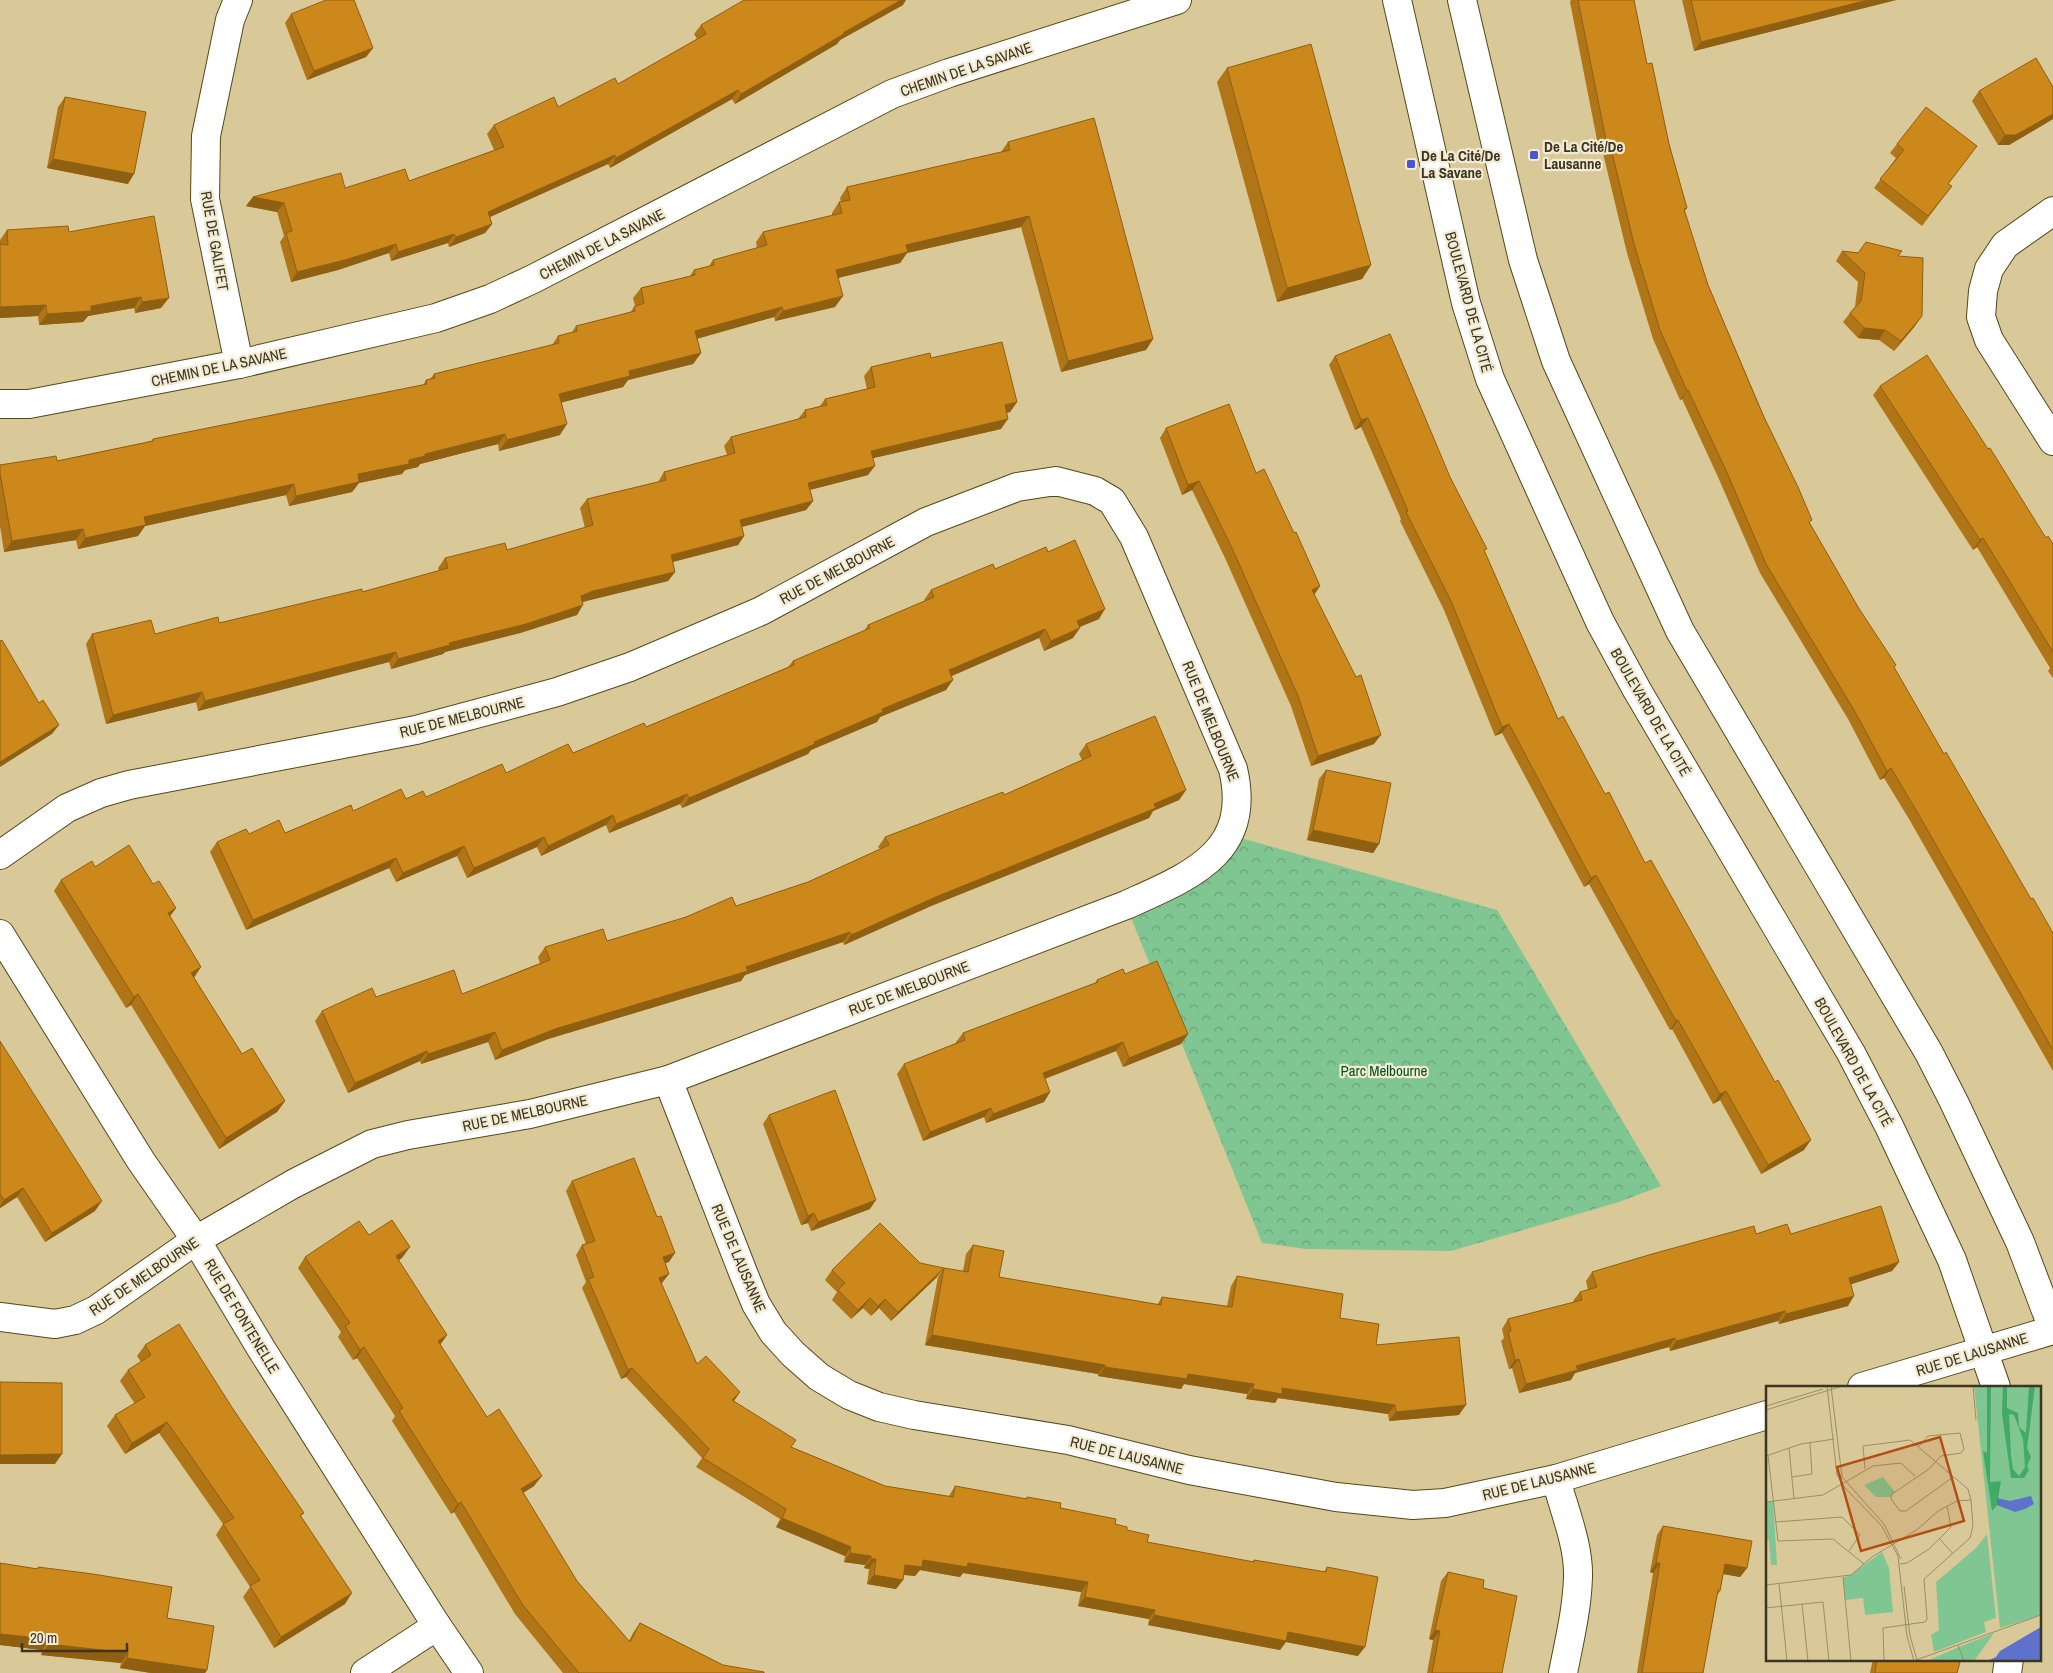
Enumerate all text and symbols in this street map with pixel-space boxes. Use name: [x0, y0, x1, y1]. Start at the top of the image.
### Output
street label: CHEMIN DE LA SAVANE: [897, 37, 1035, 101]
place label: De La Cité/De Lausanne: [1544, 136, 1623, 174]
place label: De La Cité/De La Savane: [1421, 145, 1500, 183]
marker: De La Cité/De Lausanne: [1528, 149, 1540, 161]
marker: De La Cité/De La Savane: [1405, 158, 1417, 170]
street label: RUE DE GALIFET: [196, 189, 234, 293]
street label: CHEMIN DE LA SAVANE: [536, 203, 668, 285]
street label: BOULEVARD DE LA CITÉ: [1440, 229, 1498, 375]
street label: CHEMIN DE LA SAVANE: [149, 342, 289, 392]
street label: RUE DE MELBOURNE: [776, 531, 898, 609]
street label: BOULEVARD DE LA CITÉ: [1606, 644, 1696, 780]
street label: RUE DE MELBOURNE: [1177, 658, 1245, 784]
street label: RUE DE MELBOURNE: [397, 691, 527, 743]
street label: RUE DE MELBOURNE: [846, 955, 972, 1021]
street label: BOULEVARD DE LA CITÉ: [1810, 994, 1898, 1130]
park label: Parc Melbourne: [1341, 1060, 1428, 1081]
street label: RUE DE MELBOURNE: [460, 1089, 590, 1137]
street label: RUE DE LAUSANNE: [707, 1200, 771, 1316]
street label: RUE DE MELBOURNE: [85, 1232, 203, 1320]
street label: RUE DE FONTENELLE: [199, 1255, 285, 1377]
street label: RUE DE LAUSANNE: [1913, 1327, 2031, 1381]
inset map: [1766, 1386, 2040, 1660]
street label: RUE DE LAUSANNE: [1068, 1431, 1186, 1479]
street label: RUE DE LAUSANNE: [1480, 1457, 1598, 1505]
scale bar: [22, 1620, 128, 1652]
text: 20 m: [30, 1627, 57, 1648]

